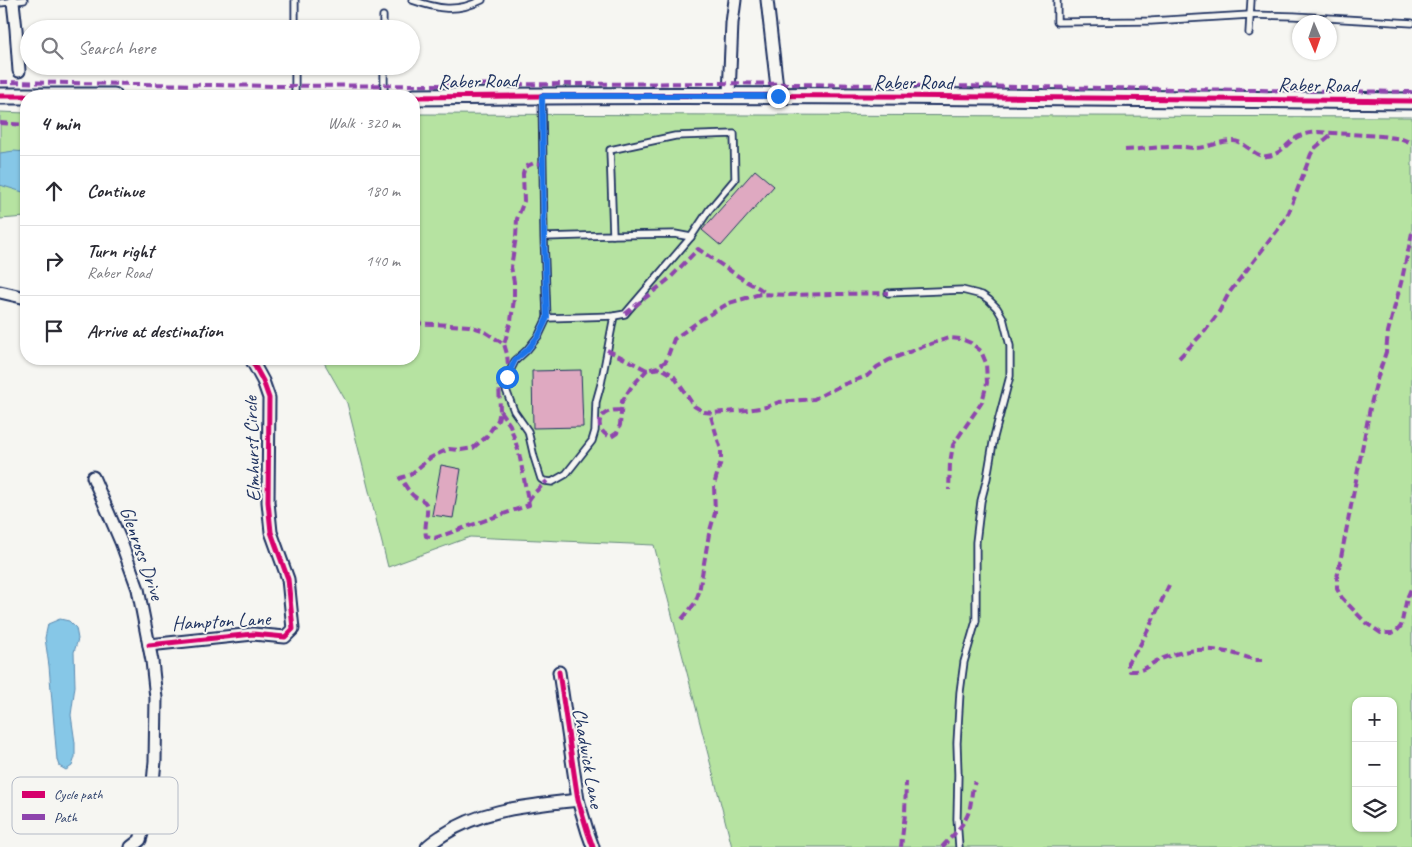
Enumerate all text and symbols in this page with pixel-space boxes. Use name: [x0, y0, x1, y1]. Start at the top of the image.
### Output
north arrow: [1292, 15, 1337, 60]
search box: [20, 20, 420, 75]
icon: search: [38, 34, 66, 62]
text: Search here: [78, 36, 155, 60]
street label: Raber Road: [438, 68, 521, 94]
street label: Raber Road: [873, 70, 956, 95]
street label: Raber Road: [1278, 72, 1361, 98]
route end: [767, 85, 790, 108]
text: 4 min: [40, 110, 80, 136]
text: Walk · 320 m: [328, 113, 400, 133]
icon: ahead: [40, 177, 68, 205]
text: Continue: [87, 179, 144, 203]
text: 180 m: [366, 181, 400, 201]
text: Turn right: [87, 239, 154, 263]
icon: right: [40, 247, 68, 275]
text: 140 m: [366, 251, 400, 271]
text: Raber Road: [87, 263, 151, 283]
icon: arrive: [40, 317, 68, 345]
text: Arrive at destination: [87, 319, 223, 343]
route start: [496, 366, 519, 389]
street label: Elmhurst Circle: [238, 394, 266, 502]
street label: Glenross Drive: [114, 503, 170, 604]
street label: Hampton Lane: [171, 606, 272, 636]
map controls: [1352, 697, 1397, 832]
button: +: [1352, 697, 1397, 742]
street label: Chadwick Lane: [567, 706, 609, 811]
button: −: [1352, 742, 1397, 787]
legend: [12, 777, 178, 834]
text: Cycle path: [54, 786, 103, 803]
button: layers: [1352, 787, 1397, 832]
text: Path: [54, 809, 78, 826]

